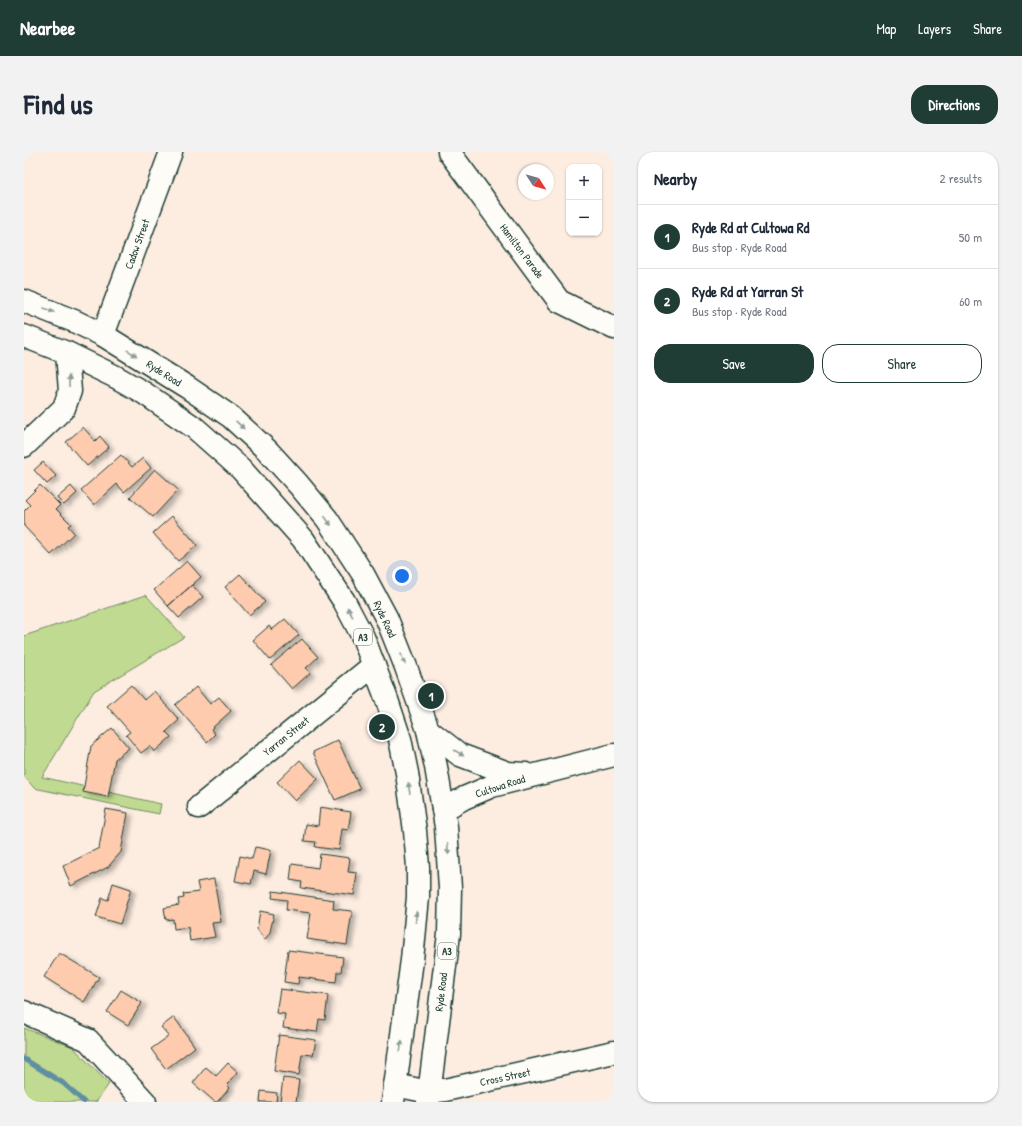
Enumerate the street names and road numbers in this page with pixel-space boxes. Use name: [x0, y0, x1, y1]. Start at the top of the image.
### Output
street label: Cadow Street: [121, 217, 153, 271]
street label: Hamilton Parade: [497, 221, 547, 282]
street label: Ryde Road: [144, 357, 185, 390]
street label: Ryde Road: [370, 598, 400, 640]
road number: A3: [354, 629, 372, 645]
street label: Yarran Street: [260, 713, 312, 759]
street label: Cultowa Road: [473, 771, 527, 801]
road number: A3: [438, 943, 456, 959]
street label: Ryde Road: [432, 971, 450, 1012]
street label: Cross Street: [478, 1065, 532, 1089]

